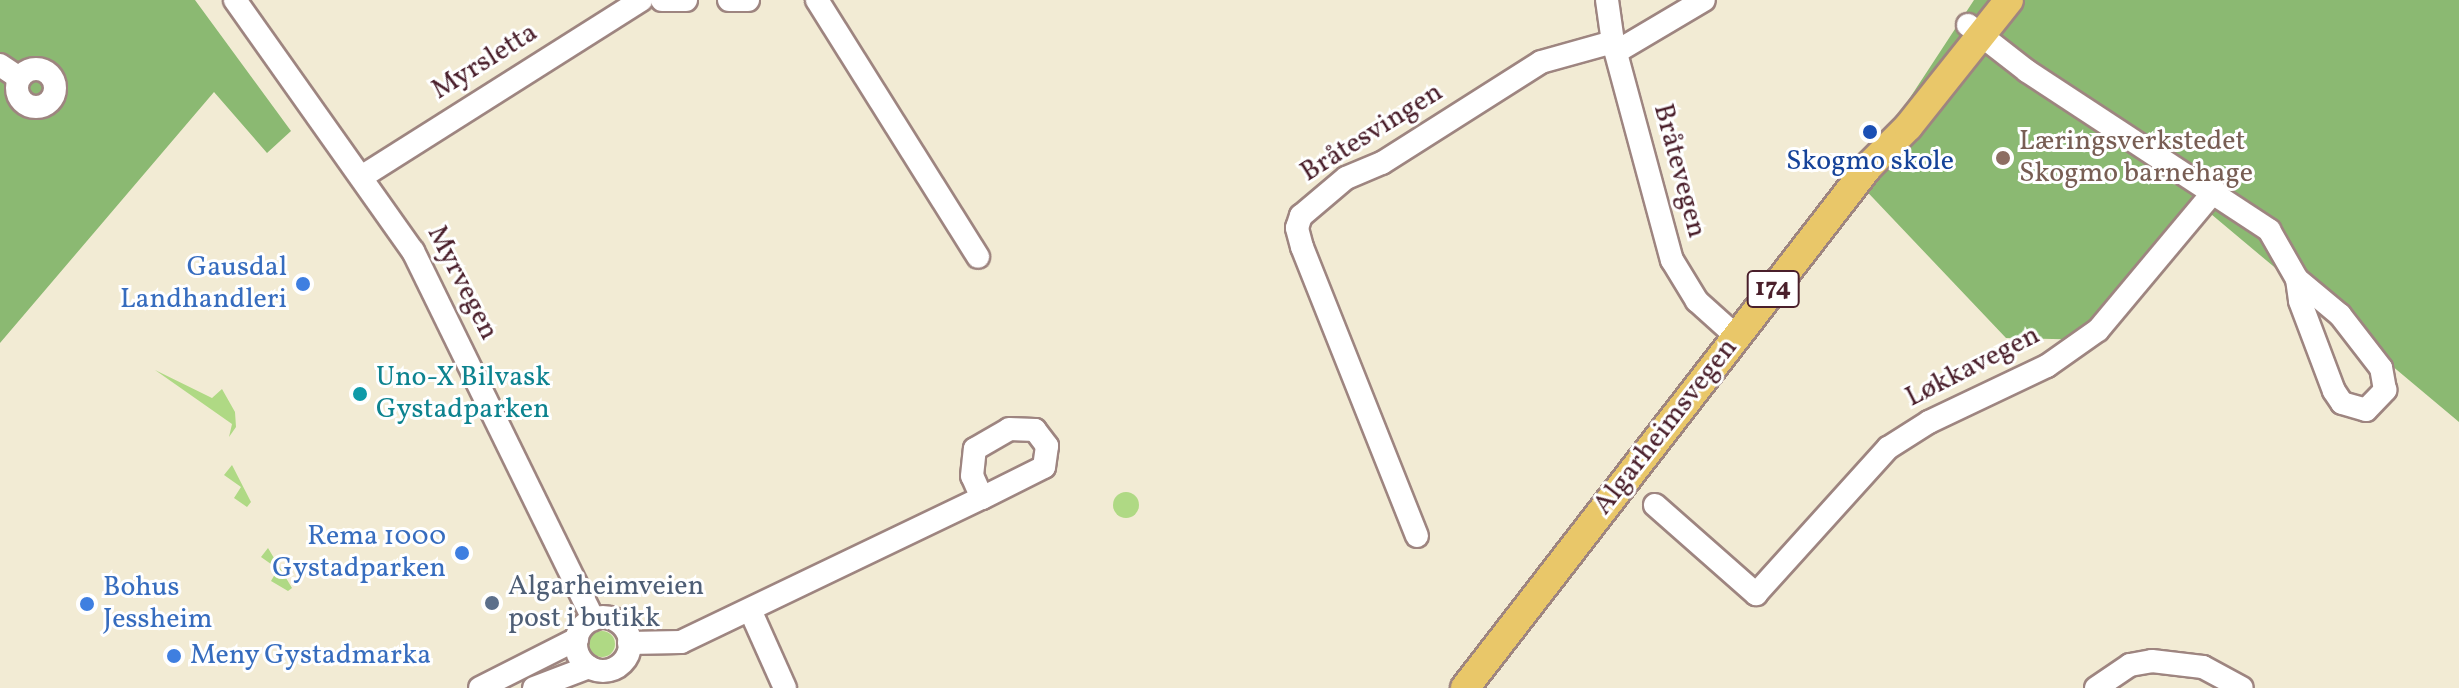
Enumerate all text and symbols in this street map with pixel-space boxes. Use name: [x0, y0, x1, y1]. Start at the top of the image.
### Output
street label: Myrsletta: [426, 16, 544, 108]
street label: Bråtesvingen: [1295, 76, 1449, 190]
street label: Bråtevegen: [1645, 100, 1713, 242]
marker: Skogmo skole: [1861, 123, 1879, 141]
place label: Læringsverkstedet Skogmo barnehage: [2019, 125, 2253, 191]
place label: Skogmo skole: [1786, 145, 1954, 179]
marker: Læringsverkstedet Skogmo barnehage: [1994, 149, 2012, 167]
street label: Myrvegen: [419, 220, 505, 346]
place label: Gausdal Landhandleri: [120, 251, 287, 317]
road number: 174: [1745, 267, 1801, 311]
marker: Gausdal Landhandleri: [294, 275, 312, 293]
street label: Løkkavegen: [1900, 319, 2046, 415]
street label: Algarheimsvegen: [1587, 332, 1745, 522]
place label: Uno-X Bilvask Gystadparken: [376, 361, 550, 427]
marker: Uno-X Bilvask Gystadparken: [351, 385, 369, 403]
place label: Rema 1000 Gystadparken: [272, 520, 446, 586]
marker: Rema 1000 Gystadparken: [453, 544, 471, 562]
place label: Algarheimveien post i butikk: [508, 570, 704, 636]
place label: Bohus Jessheim: [103, 571, 213, 637]
marker: Algarheimveien post i butikk: [483, 594, 501, 612]
marker: Bohus Jessheim: [78, 595, 96, 613]
place label: Meny Gystadmarka: [190, 639, 432, 673]
marker: Meny Gystadmarka: [165, 647, 183, 665]

